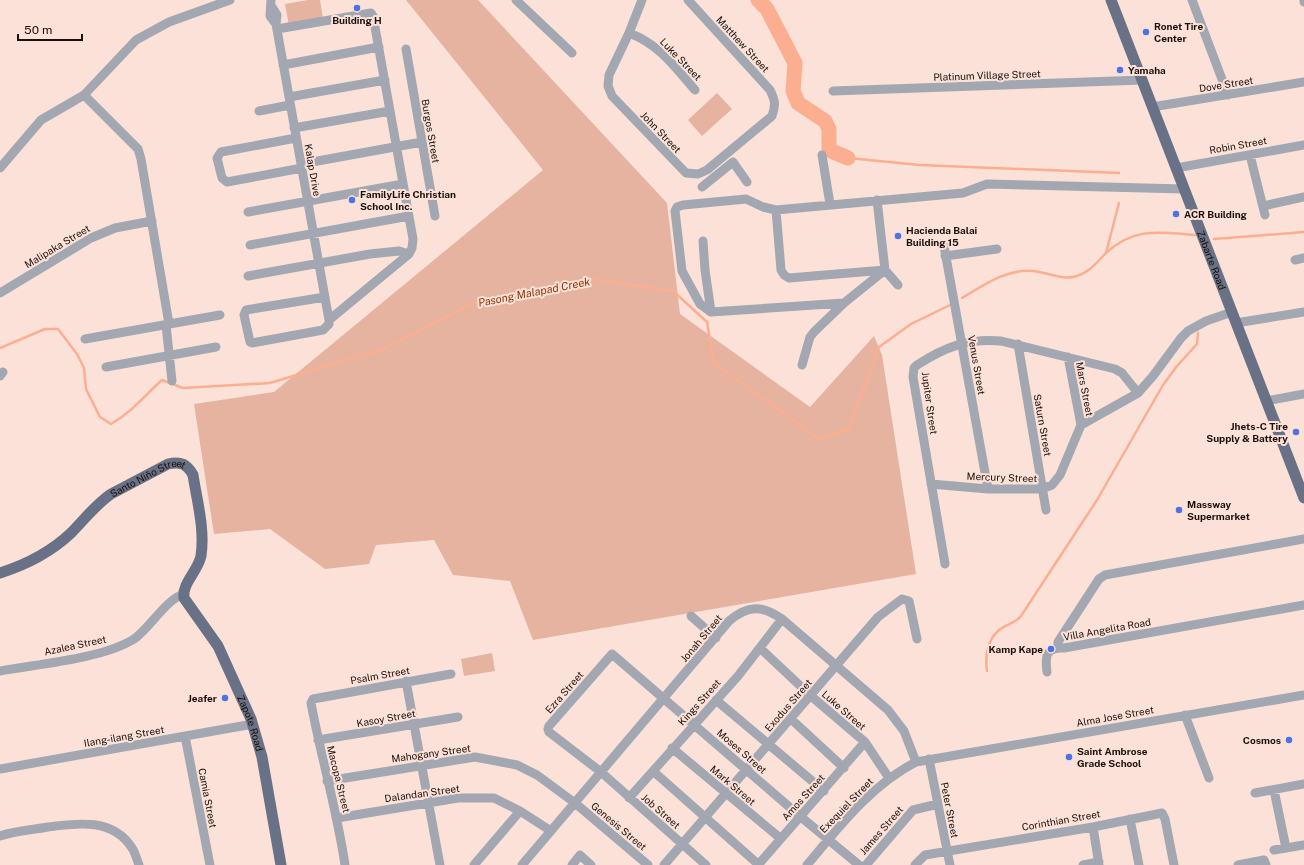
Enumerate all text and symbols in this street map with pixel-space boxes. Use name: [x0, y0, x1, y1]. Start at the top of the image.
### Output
marker: Building H: [352, 3, 362, 13]
place label: Building H: [332, 14, 382, 26]
street label: Matthew Street: [714, 14, 772, 75]
scale bar: [18, 16, 82, 42]
place label: Ronet Tire Center: [1154, 20, 1203, 44]
text: 50 m: [24, 23, 52, 37]
marker: Ronet Tire Center: [1141, 27, 1151, 37]
street label: Luke Street: [658, 35, 704, 83]
place label: Yamaha: [1128, 64, 1166, 76]
marker: Yamaha: [1115, 65, 1125, 75]
street label: Platinum Village Street: [933, 67, 1041, 83]
street label: Dove Street: [1198, 74, 1254, 94]
street label: Burgos Street: [419, 98, 443, 164]
street label: John Street: [638, 109, 684, 155]
street label: Robin Street: [1208, 134, 1268, 156]
street label: Kalap Drive: [302, 143, 324, 197]
place label: FamilyLife Christian School Inc.: [360, 188, 456, 212]
marker: FamilyLife Christian School Inc.: [347, 195, 357, 205]
place label: ACR Building: [1184, 208, 1248, 220]
marker: ACR Building: [1171, 209, 1181, 219]
street label: Malipaka Street: [22, 222, 92, 270]
place label: Hacienda Balai Building 15: [906, 224, 978, 248]
street label: Zabarte Road: [1195, 229, 1229, 292]
marker: Hacienda Balai Building 15: [893, 231, 903, 241]
water label: Pasong Malapad Creek: [477, 275, 591, 309]
street label: Venus Street: [966, 334, 988, 396]
street label: Mars Street: [1074, 361, 1096, 417]
street label: Jupiter Street: [920, 371, 940, 435]
street label: Saturn Street: [1032, 393, 1054, 457]
place label: Jhets-C Tire Supply & Battery: [1206, 420, 1288, 444]
marker: Jhets-C Tire Supply & Battery: [1291, 427, 1301, 437]
street label: Santo Niño Street: [108, 457, 188, 500]
street label: Mercury Street: [967, 470, 1038, 484]
place label: Massway Supermarket: [1187, 498, 1250, 522]
marker: Massway Supermarket: [1174, 505, 1184, 515]
street label: Jonah Street: [678, 612, 724, 664]
street label: Villa Angelita Road: [1062, 615, 1152, 643]
street label: Azalea Street: [43, 633, 107, 657]
place label: Kamp Kape: [988, 643, 1043, 655]
marker: Kamp Kape: [1046, 644, 1056, 654]
street label: Psalm Street: [349, 664, 411, 686]
street label: Ezra Street: [542, 668, 586, 716]
street label: Kings Street: [675, 676, 723, 728]
street label: Exodus Street: [762, 676, 814, 734]
street label: Luke Street: [820, 688, 868, 732]
place label: Jeafer: [188, 692, 217, 704]
marker: Jeafer: [220, 693, 230, 703]
street label: Zapote Road: [235, 693, 266, 753]
street label: Alma Jose Street: [1075, 703, 1155, 729]
street label: Kasoy Street: [355, 707, 417, 729]
street label: Ilang-ilang Street: [83, 723, 165, 749]
street label: Moses Street: [715, 726, 769, 776]
place label: Cosmos: [1243, 734, 1281, 746]
marker: Cosmos: [1284, 735, 1294, 745]
street label: Mahogany Street: [391, 741, 472, 765]
street label: Macopa Street: [325, 744, 353, 814]
place label: Saint Ambrose Grade School: [1077, 745, 1148, 769]
marker: Saint Ambrose Grade School: [1064, 752, 1074, 762]
street label: Mark Street: [708, 763, 758, 808]
street label: Camia Street: [196, 767, 220, 829]
street label: Amos Street: [779, 771, 827, 823]
street label: Exequiel Street: [817, 775, 875, 835]
street label: Peter Street: [939, 781, 961, 839]
street label: Dalandan Street: [384, 782, 460, 804]
street label: Job Street: [639, 791, 683, 831]
street label: Genesis Street: [589, 799, 649, 853]
street label: James Street: [857, 803, 905, 857]
street label: Corinthian Street: [1021, 807, 1101, 833]

